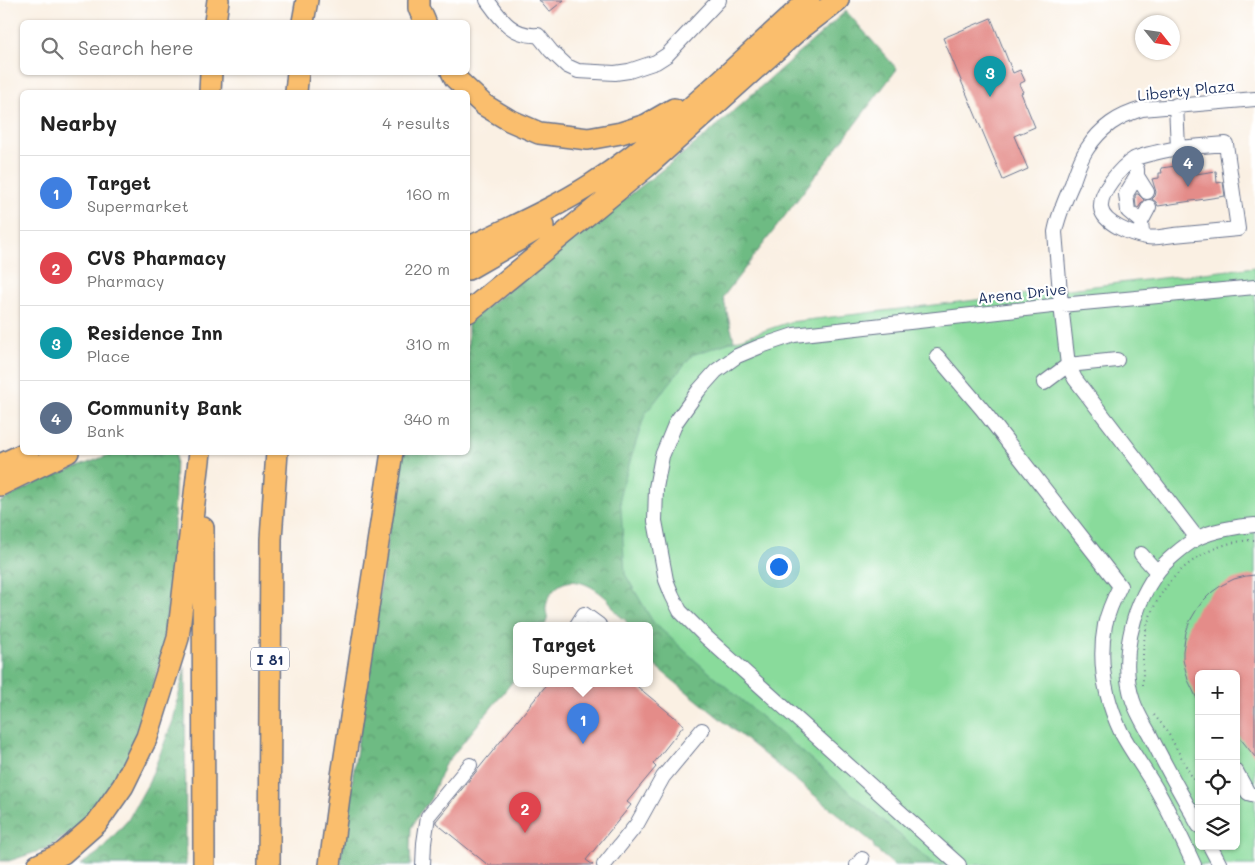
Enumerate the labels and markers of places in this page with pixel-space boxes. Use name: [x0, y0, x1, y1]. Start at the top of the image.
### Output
pin: 3: [974, 56, 1006, 97]
pin: 4: [1172, 146, 1204, 187]
pin: 1: [567, 703, 599, 744]
pin: 2: [509, 792, 541, 833]

